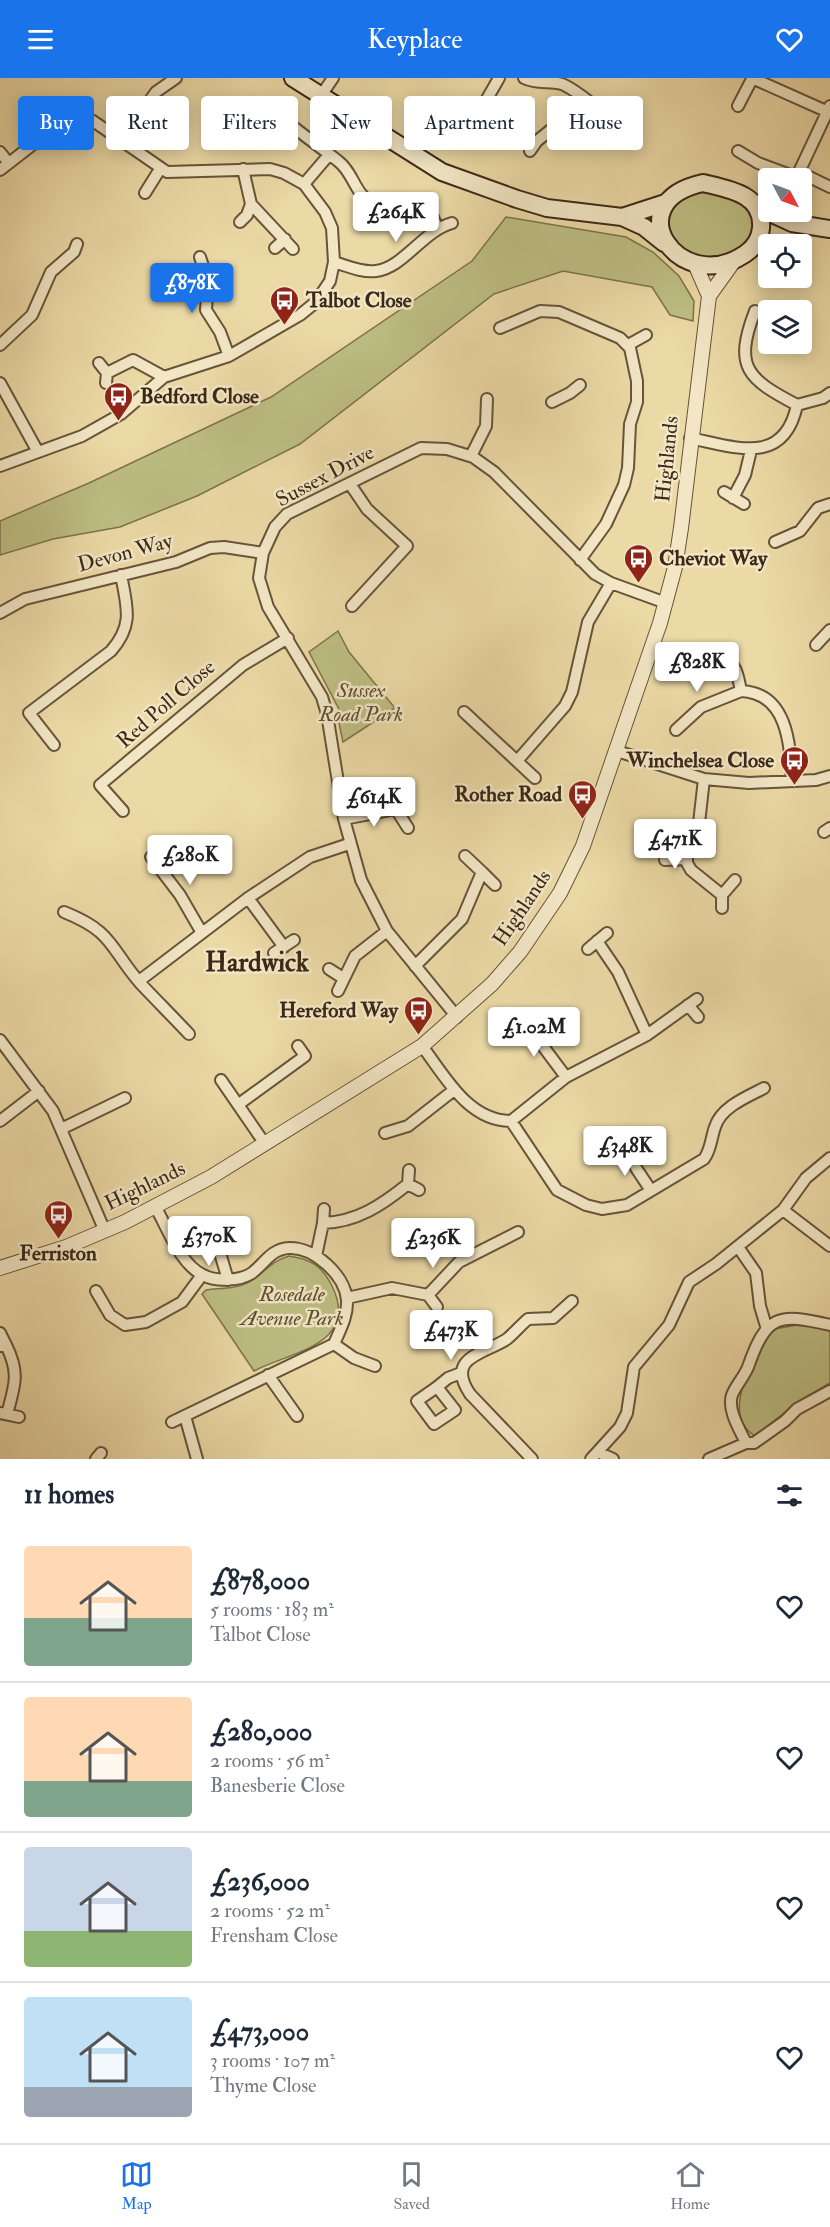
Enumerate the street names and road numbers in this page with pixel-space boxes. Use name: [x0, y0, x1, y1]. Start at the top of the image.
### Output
street label: Highlands: [649, 415, 685, 503]
street label: Sussex Drive: [271, 439, 379, 513]
street label: Devon Way: [75, 527, 176, 579]
street label: Red Poll Close: [111, 654, 221, 754]
street label: Highlands: [487, 865, 557, 951]
street label: Highlands: [100, 1155, 190, 1217]

